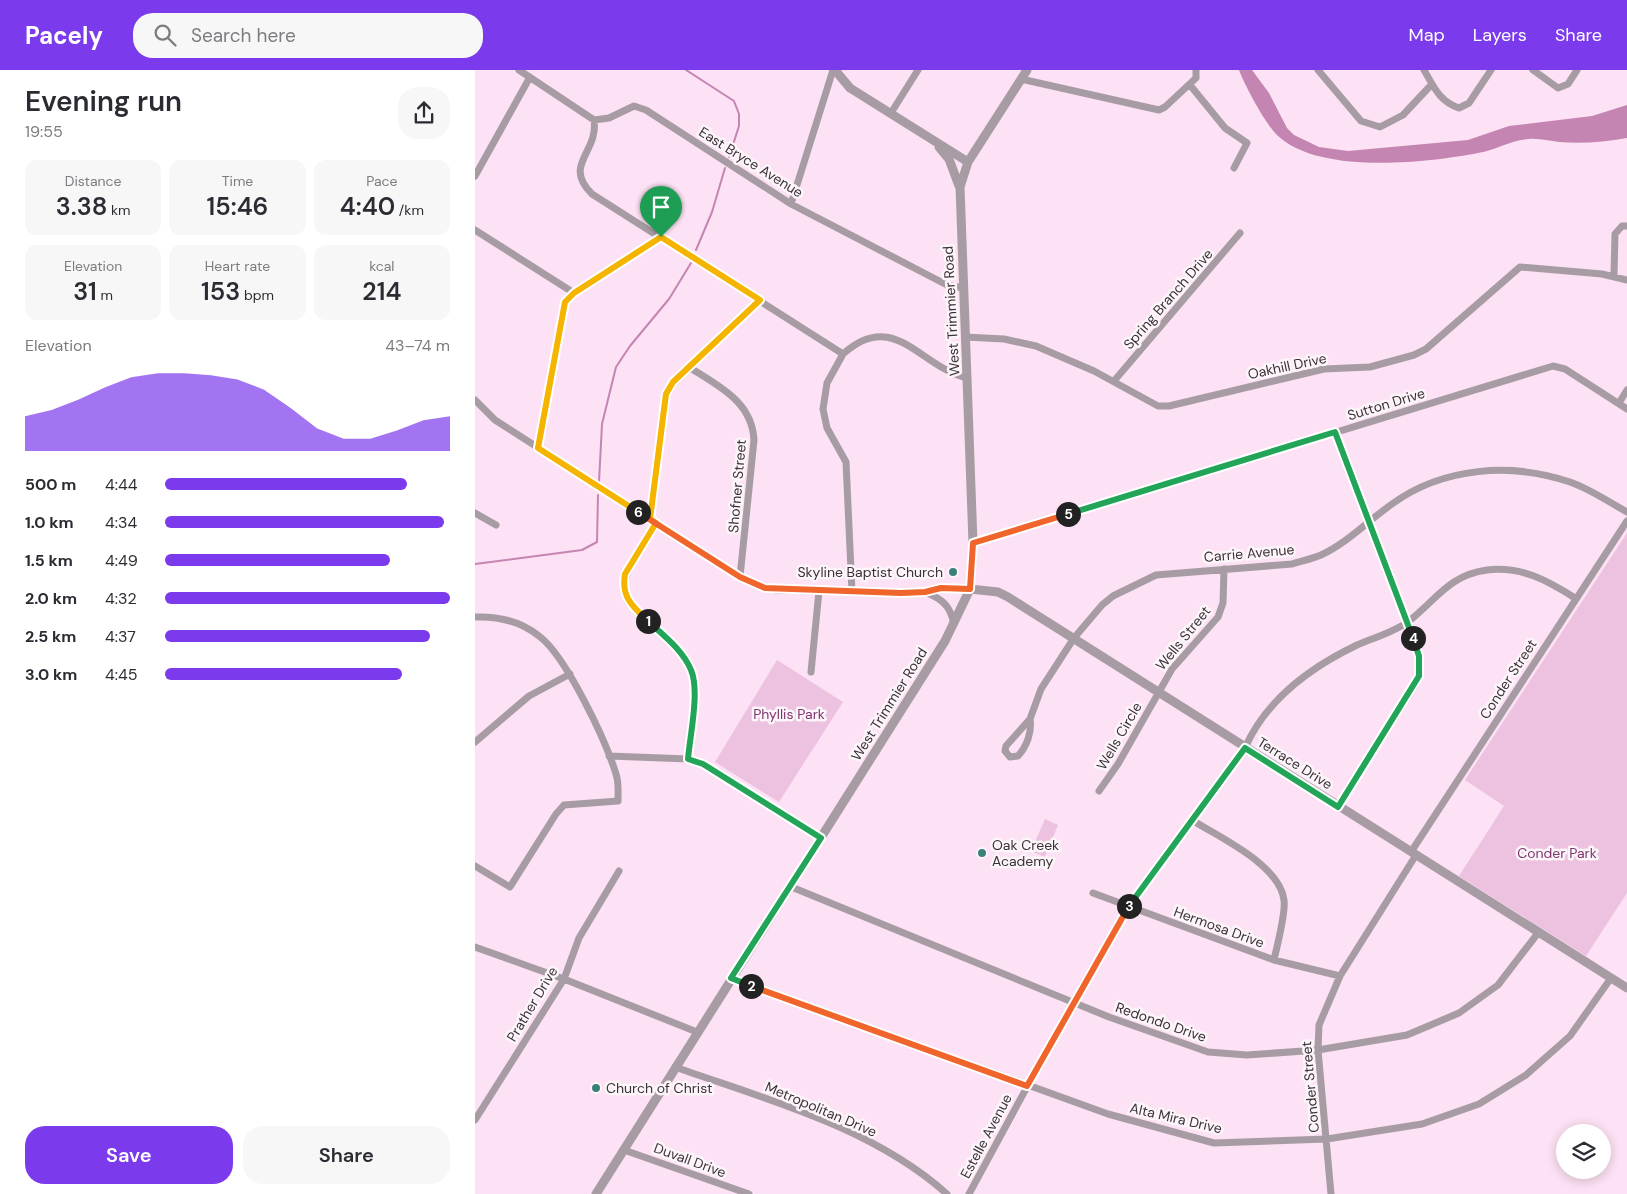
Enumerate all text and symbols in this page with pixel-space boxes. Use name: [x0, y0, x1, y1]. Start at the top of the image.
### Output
search box: [133, 13, 483, 58]
text: Pacely: [25, 20, 103, 51]
icon: search: [151, 21, 179, 49]
text: Search here: [191, 23, 296, 48]
text: Map: [1409, 23, 1445, 47]
text: Layers: [1473, 23, 1527, 47]
text: Share: [1555, 23, 1602, 47]
text: Evening run: [25, 83, 182, 120]
button: share: [398, 87, 450, 139]
text: 19:55: [25, 121, 63, 142]
street label: East Bryce Avenue: [696, 123, 806, 201]
text: Distance: [65, 172, 122, 190]
text: Time: [222, 172, 253, 190]
text: Pace: [366, 172, 398, 190]
pin: [640, 186, 682, 237]
text: 3.38: [56, 190, 107, 223]
text: 15:46: [207, 190, 268, 223]
text: 4:40: [340, 190, 395, 223]
icon: arrive: [647, 193, 675, 221]
text: km: [107, 201, 131, 219]
text: /km: [395, 201, 424, 219]
street label: Spring Branch Drive: [1119, 245, 1217, 353]
street label: West Trimmier Road: [939, 246, 963, 376]
text: Elevation: [64, 257, 122, 275]
text: Heart rate: [205, 257, 270, 275]
text: kcal: [369, 257, 394, 275]
text: 31: [73, 275, 97, 308]
text: 153: [201, 275, 240, 308]
text: 214: [362, 275, 401, 308]
text: m: [97, 286, 113, 304]
text: bpm: [240, 286, 274, 304]
text: Elevation: [25, 335, 92, 356]
text: 43–74 m: [385, 335, 450, 356]
street label: Oakhill Drive: [1246, 349, 1328, 383]
street label: Sutton Drive: [1345, 384, 1427, 424]
street label: Shofner Street: [724, 438, 750, 534]
text: 500 m: [25, 474, 76, 495]
text: 4:44: [105, 474, 137, 495]
pin: 6: [625, 500, 651, 524]
pin: 5: [1055, 502, 1081, 526]
text: 6: [634, 503, 643, 521]
text: 5: [1064, 505, 1073, 523]
text: 1.0 km: [25, 512, 74, 533]
text: 4:34: [105, 512, 137, 533]
street label: Carrie Avenue: [1203, 540, 1295, 566]
text: 1.5 km: [25, 550, 73, 571]
text: 4:49: [105, 550, 138, 571]
place label: Skyline Baptist Church: [797, 563, 943, 581]
marker: Skyline Baptist Church: [947, 566, 959, 578]
text: 2.0 km: [25, 588, 77, 609]
text: 4:32: [105, 588, 137, 609]
street label: Wells Street: [1152, 602, 1214, 674]
pin: 1: [635, 608, 661, 634]
text: 1: [646, 612, 651, 630]
text: 2.5 km: [25, 626, 76, 647]
text: 4:37: [105, 626, 136, 647]
pin: 4: [1401, 626, 1425, 650]
text: 4: [1409, 629, 1418, 647]
street label: Conder Street: [1475, 636, 1541, 722]
street label: West Trimmier Road: [847, 644, 931, 764]
text: 3.0 km: [25, 664, 77, 685]
text: 4:45: [105, 664, 137, 685]
street label: Wells Circle: [1092, 699, 1146, 773]
park label: Phyllis Park: [753, 705, 825, 723]
street label: Terrace Drive: [1254, 733, 1336, 793]
place label: Oak Creek Academy: [992, 836, 1059, 870]
park label: Conder Park: [1517, 844, 1597, 862]
marker: Oak Creek Academy: [976, 847, 988, 859]
pin: 3: [1117, 894, 1141, 918]
text: 3: [1125, 897, 1134, 915]
street label: Hermosa Drive: [1171, 902, 1267, 952]
street label: Prather Drive: [503, 963, 561, 1045]
pin: 2: [739, 974, 763, 998]
text: 2: [747, 977, 756, 995]
street label: Redondo Drive: [1113, 998, 1209, 1046]
street label: Conder Street: [1297, 1041, 1323, 1133]
street label: Metropolitan Drive: [762, 1077, 880, 1141]
place label: Church of Christ: [606, 1079, 712, 1097]
marker: Church of Christ: [590, 1082, 602, 1094]
street label: Estelle Avenue: [956, 1091, 1016, 1181]
street label: Alta Mira Drive: [1128, 1099, 1224, 1137]
map controls: [1556, 1124, 1611, 1179]
button: layers: [1556, 1124, 1611, 1179]
button: Save: [25, 1126, 233, 1184]
button: Share: [243, 1126, 450, 1184]
street label: Duvall Drive: [651, 1139, 729, 1181]

